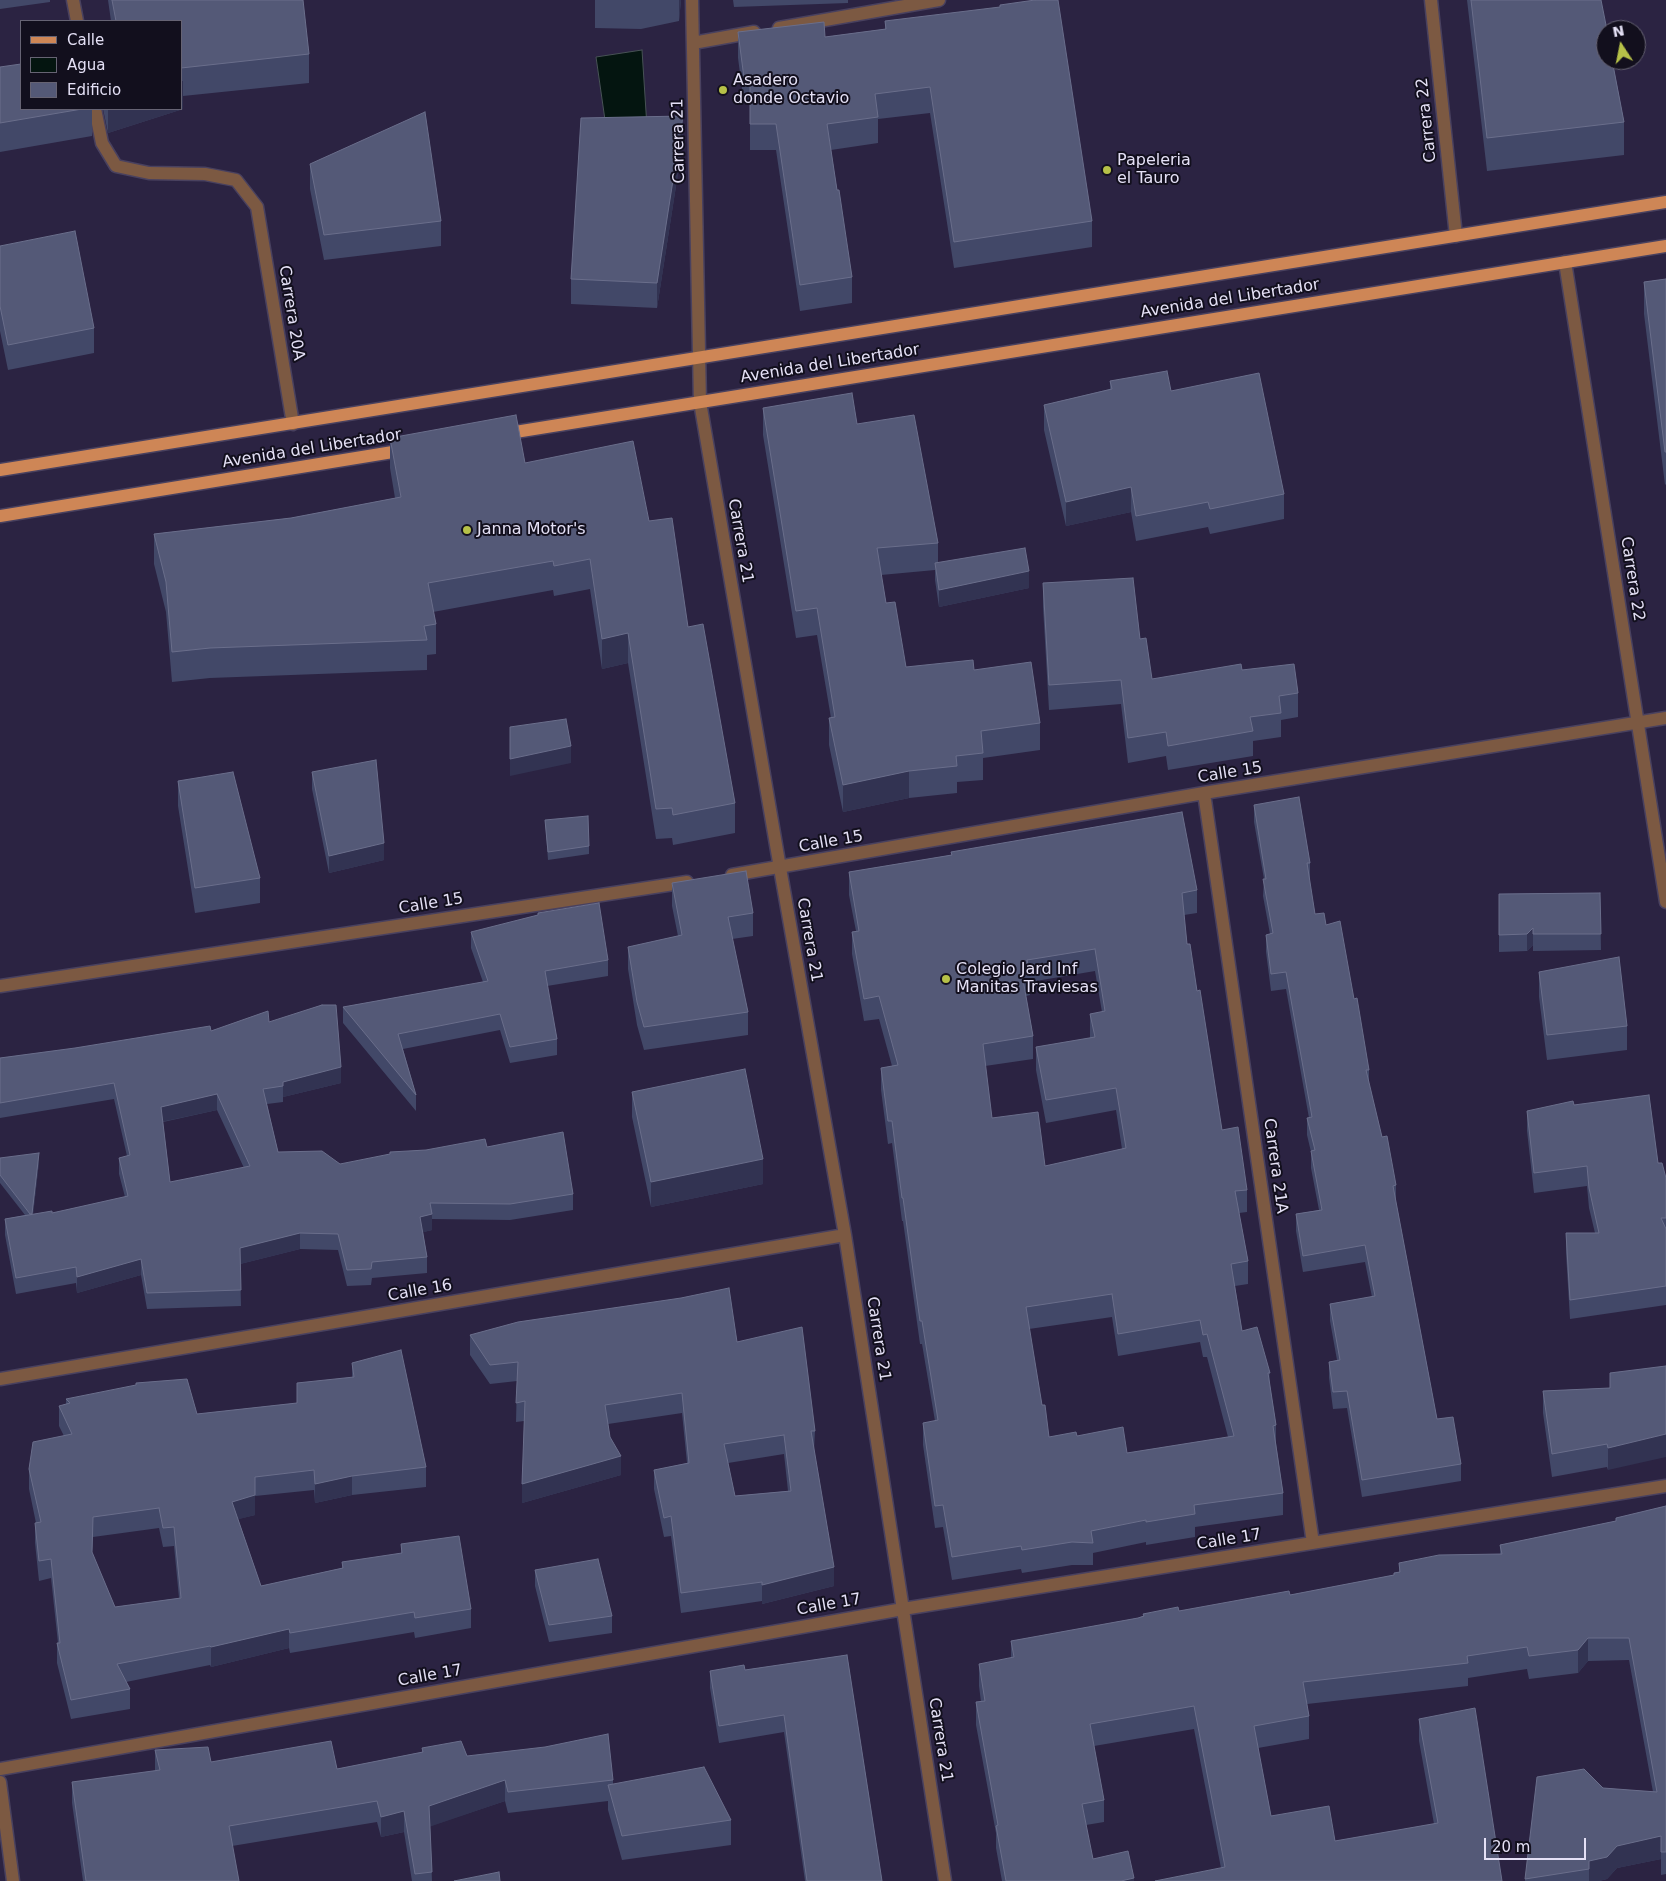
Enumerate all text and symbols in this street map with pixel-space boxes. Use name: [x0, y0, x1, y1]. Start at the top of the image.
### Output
legend: [20, 20, 182, 110]
north arrow: [1596, 20, 1646, 70]
text: N: [1611, 22, 1626, 40]
text: Calle: [67, 31, 104, 49]
text: Agua: [67, 56, 105, 74]
place label: Asadero donde Octavio: [733, 71, 849, 109]
street label: Carrera 22: [1413, 77, 1441, 163]
text: Edificio: [67, 81, 121, 99]
marker: Asadero donde Octavio: [717, 84, 729, 96]
street label: Carrera 21: [669, 98, 689, 184]
place label: Papeleria el Tauro: [1117, 151, 1191, 189]
marker: Papeleria el Tauro: [1101, 164, 1113, 176]
street label: Carrera 20A: [274, 264, 308, 362]
street label: Avenida del Libertador: [1139, 275, 1321, 323]
street label: Avenida del Libertador: [739, 340, 921, 388]
street label: Avenida del Libertador: [221, 425, 403, 473]
street label: Carrera 21: [723, 497, 757, 585]
place label: Janna Motor's: [477, 520, 586, 540]
marker: Janna Motor's: [461, 524, 473, 536]
street label: Carrera 22: [1616, 535, 1648, 623]
street label: Calle 15: [1196, 758, 1264, 788]
street label: Calle 15: [797, 827, 865, 857]
street label: Calle 15: [397, 889, 465, 919]
street label: Carrera 21: [792, 896, 826, 984]
place label: Colegio Jard Inf Manitas Traviesas: [956, 960, 1098, 998]
marker: Colegio Jard Inf Manitas Traviesas: [940, 973, 952, 985]
street label: Carrera 21A: [1259, 1117, 1291, 1215]
street label: Calle 16: [386, 1276, 454, 1306]
street label: Carrera 21: [862, 1295, 894, 1383]
street label: Calle 17: [1195, 1525, 1263, 1555]
street label: Calle 17: [795, 1590, 863, 1620]
street label: Calle 17: [396, 1661, 464, 1691]
street label: Carrera 21: [924, 1696, 956, 1784]
scale bar: [1486, 1828, 1588, 1860]
text: 20 m: [1492, 1838, 1530, 1856]

